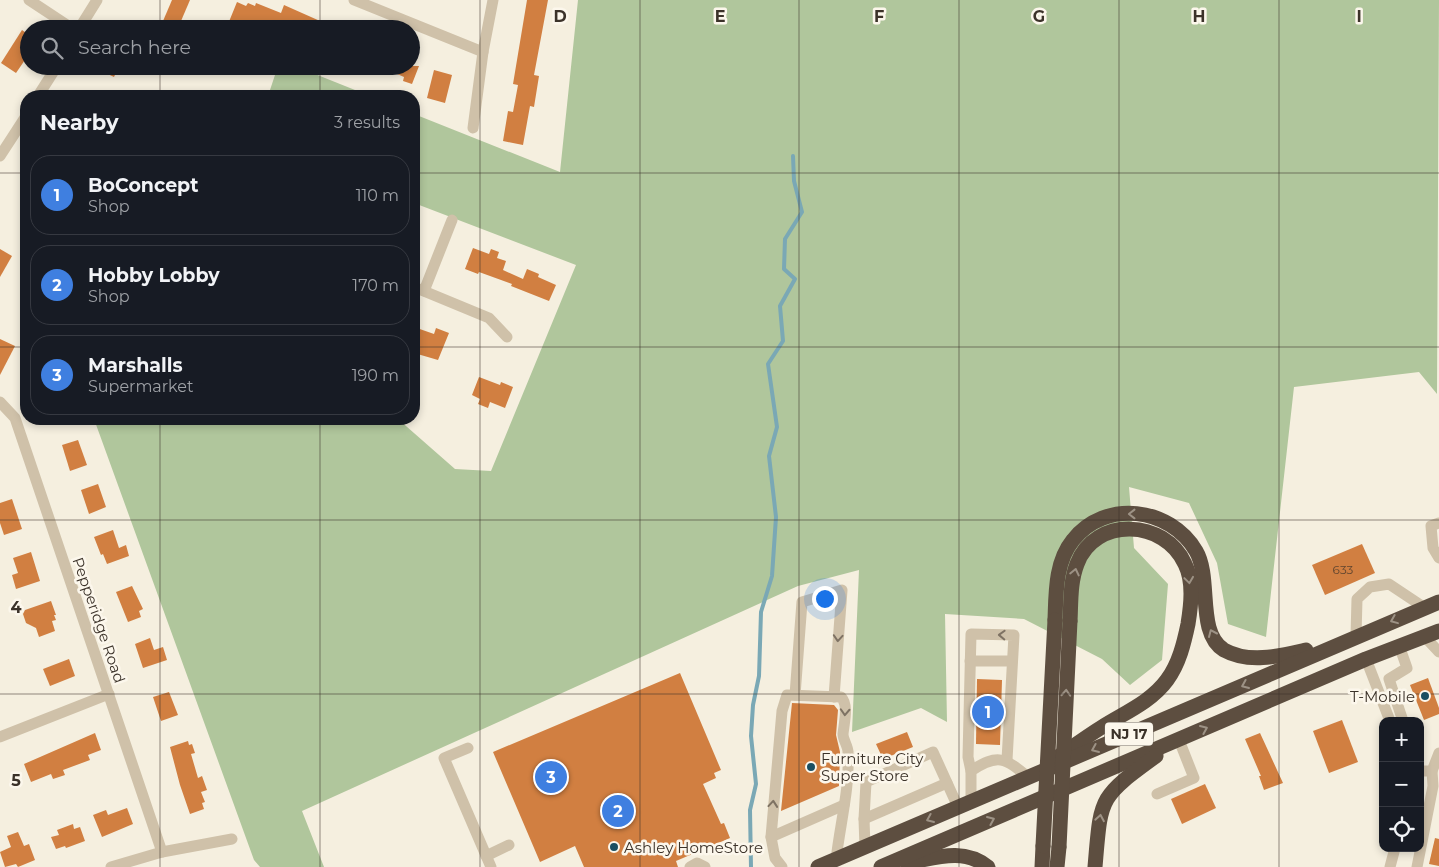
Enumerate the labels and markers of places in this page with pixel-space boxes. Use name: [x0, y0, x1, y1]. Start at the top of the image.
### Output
place label: T-Mobile: [1350, 687, 1415, 706]
marker: T-Mobile: [1419, 690, 1431, 702]
pin: 1: [972, 693, 1004, 731]
place label: Furniture City Super Store: [821, 749, 924, 785]
pin: 3: [535, 758, 567, 796]
marker: Furniture City Super Store: [805, 761, 817, 773]
pin: 2: [602, 792, 634, 830]
place label: Ashley HomeStore: [624, 838, 763, 857]
marker: Ashley HomeStore: [608, 841, 620, 853]

